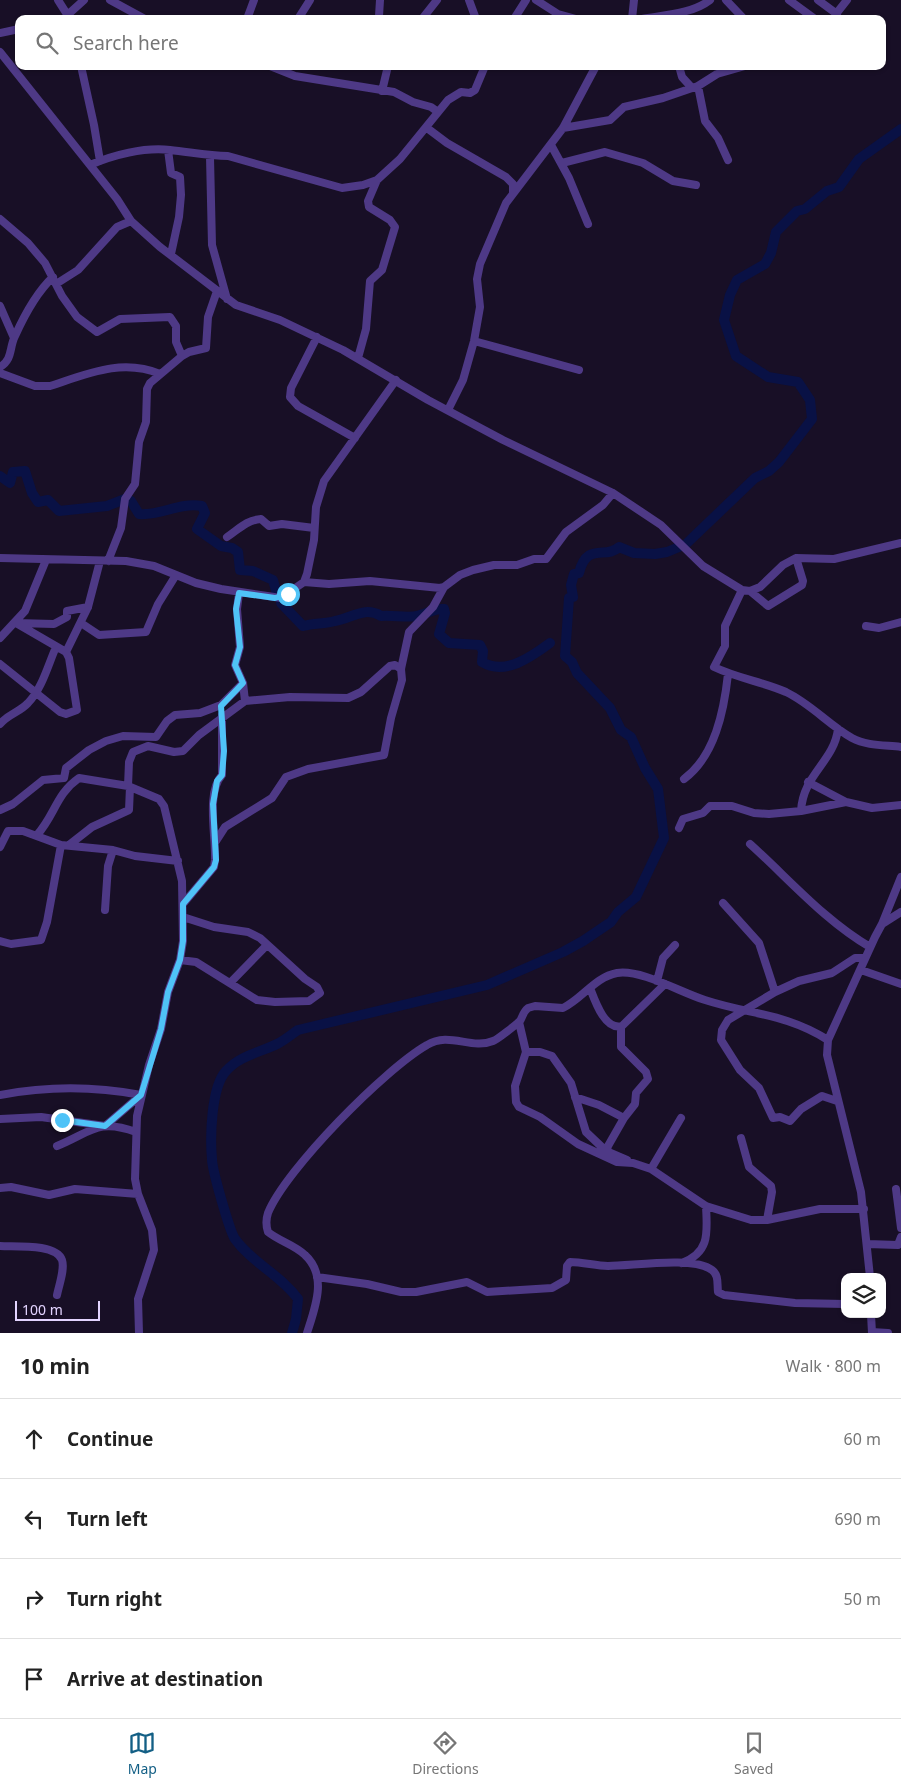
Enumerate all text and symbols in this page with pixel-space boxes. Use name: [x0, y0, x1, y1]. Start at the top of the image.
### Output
search box: [15, 15, 886, 70]
icon: search: [33, 29, 61, 57]
text: Search here: [73, 30, 179, 56]
route start: [277, 583, 300, 606]
route end: [51, 1109, 74, 1132]
map controls: [841, 1273, 886, 1318]
button: layers: [841, 1273, 886, 1318]
scale bar: [15, 1298, 100, 1321]
text: 100 m: [22, 1300, 63, 1319]
text: 10 min: [20, 1352, 90, 1380]
text: Walk · 800 m: [786, 1355, 881, 1377]
icon: ahead: [20, 1425, 48, 1453]
text: Continue: [67, 1426, 153, 1452]
text: 60 m: [844, 1428, 881, 1450]
icon: left: [20, 1505, 48, 1533]
text: Turn left: [67, 1506, 148, 1532]
text: 690 m: [834, 1508, 881, 1530]
icon: right: [20, 1585, 48, 1613]
text: Turn right: [67, 1586, 162, 1612]
text: 50 m: [844, 1588, 881, 1610]
icon: arrive: [20, 1665, 48, 1693]
text: Arrive at destination: [67, 1666, 263, 1692]
tab: Map: [128, 1729, 157, 1778]
tab: Directions: [412, 1729, 479, 1778]
tab: Saved: [734, 1729, 773, 1778]

